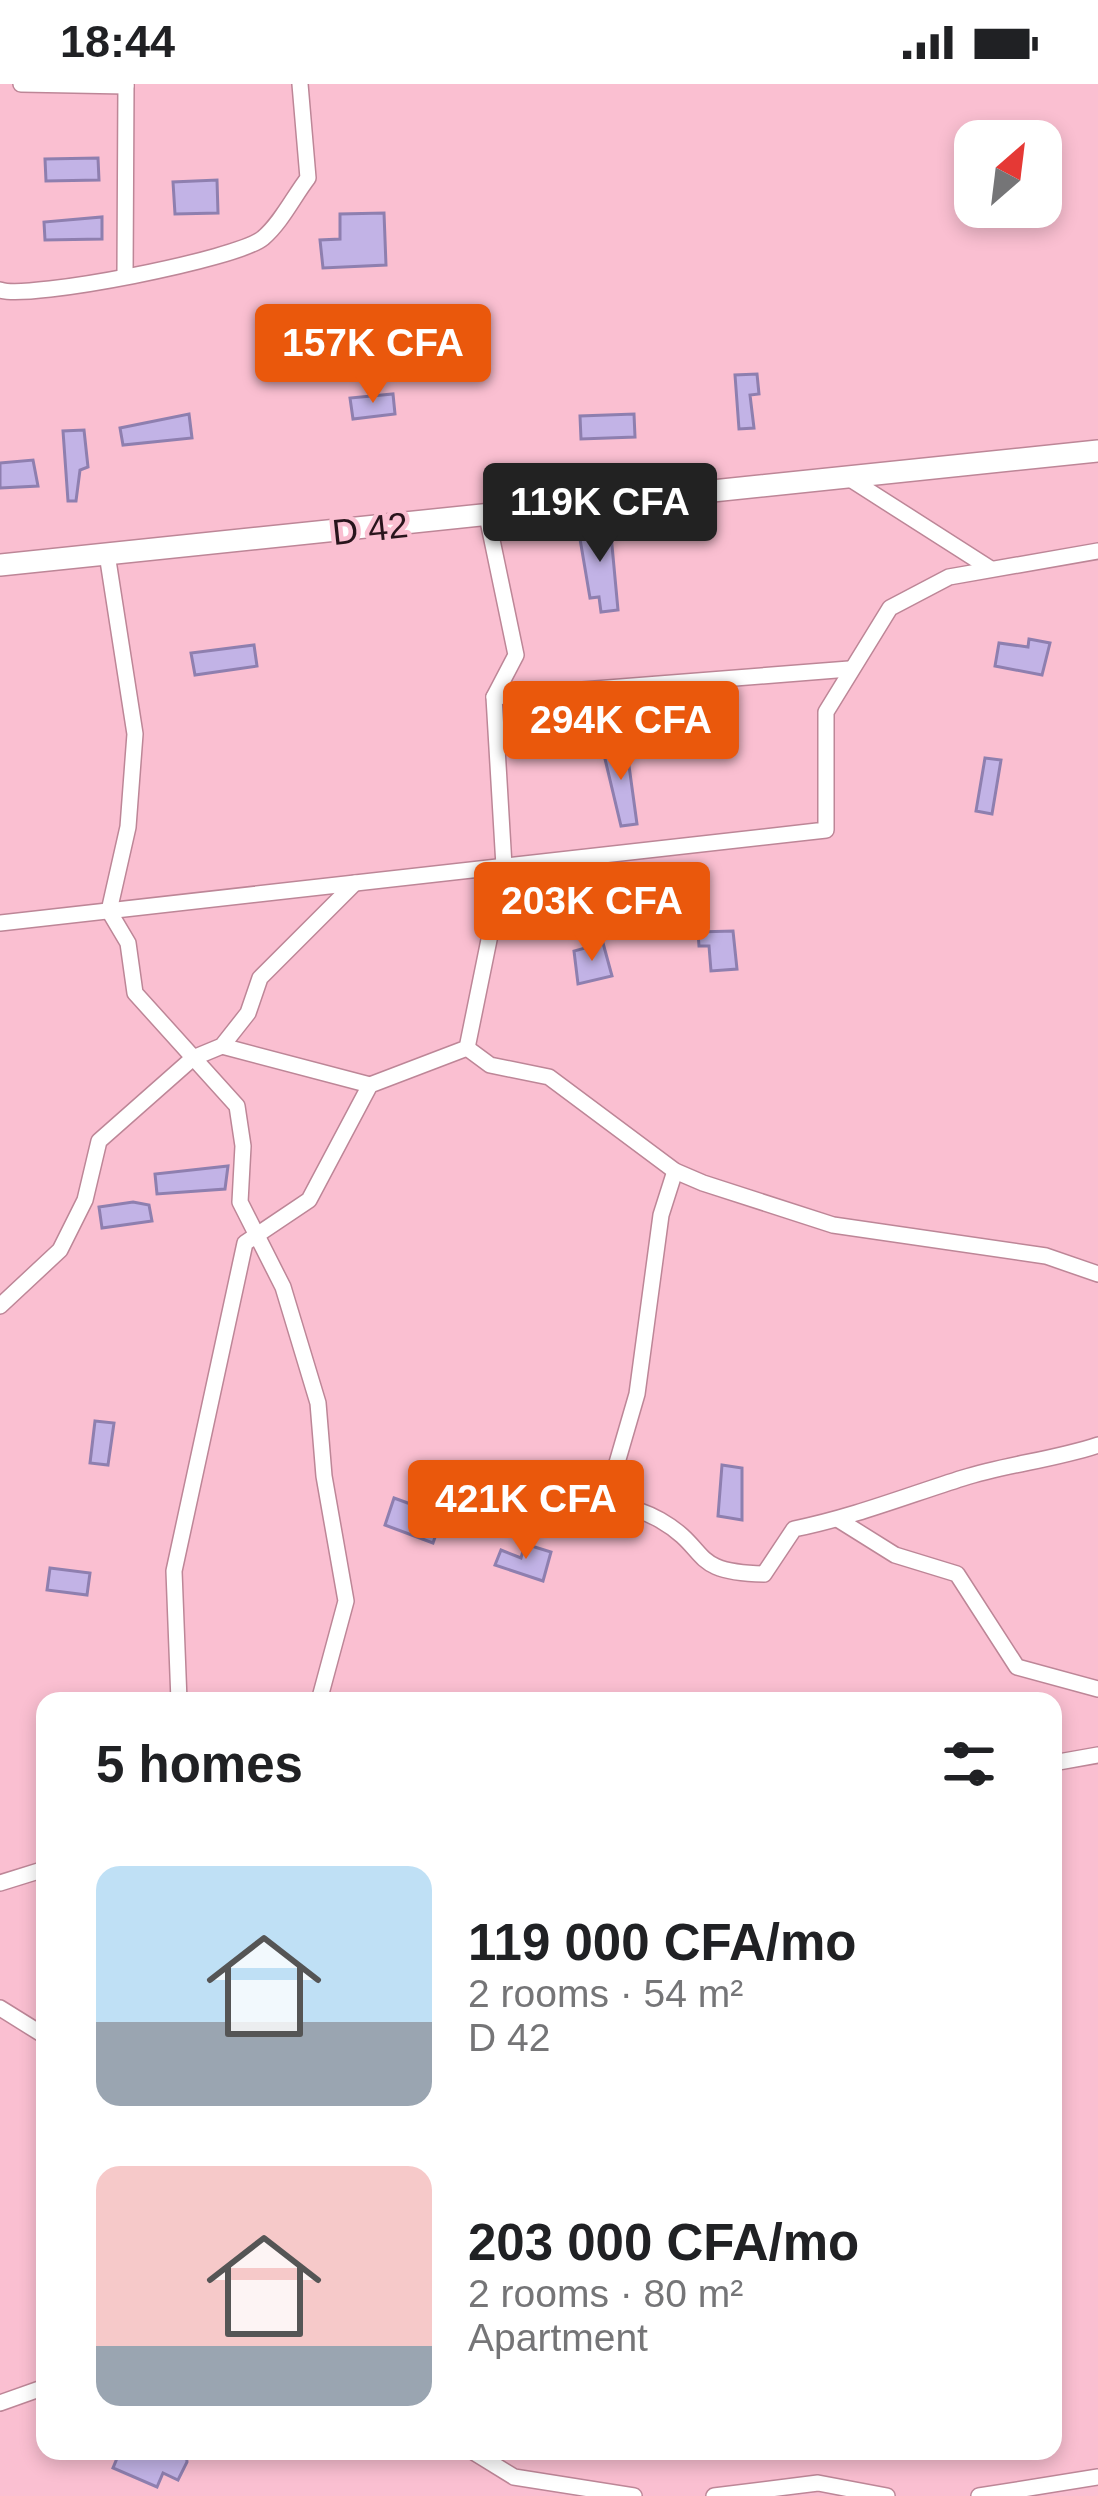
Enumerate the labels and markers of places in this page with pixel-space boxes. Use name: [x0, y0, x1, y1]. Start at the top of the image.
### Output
pin: 157K CFA: [249, 304, 497, 406]
pin: 119K CFA: [476, 463, 724, 565]
pin: 294K CFA: [497, 681, 745, 783]
pin: 203K CFA: [468, 862, 716, 964]
pin: 421K CFA: [402, 1460, 650, 1562]

